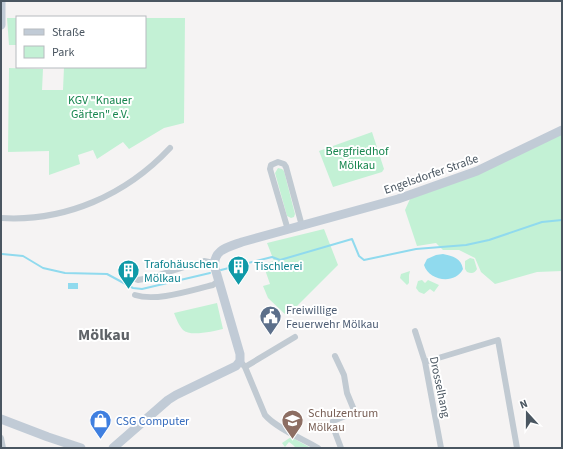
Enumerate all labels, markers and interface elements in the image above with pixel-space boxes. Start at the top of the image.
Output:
legend [16,16,146,68]
text: Straße [52,24,85,41]
text: Park [52,44,74,61]
park label: KGV "Knauer Gärten" e.V. [68,92,133,123]
park label: Bergfriedhof Mölkau [326,143,389,174]
street label: Engelsdorfer Straße [382,150,481,199]
building icon: Tischlerei [225,253,251,286]
place label: Trafohäuschen Mölkau [144,256,218,287]
building icon: Trafohäuschen Mölkau [115,258,141,291]
place label: Tischlerei [254,258,302,275]
place label: Freiwillige Feuerwehr Mölkau [286,302,379,333]
public building icon: Freiwillige Feuerwehr Mölkau [258,304,284,337]
district label: Mölkau [78,324,130,346]
street label: Drosselhang [425,355,454,419]
north arrow [507,393,547,433]
text: N [517,396,530,412]
place label: Schulzentrum Mölkau [308,405,378,436]
school or university icon: Schulzentrum Mölkau [279,407,305,440]
shop icon: CSG Computer [87,408,113,441]
place label: CSG Computer [116,413,190,430]

